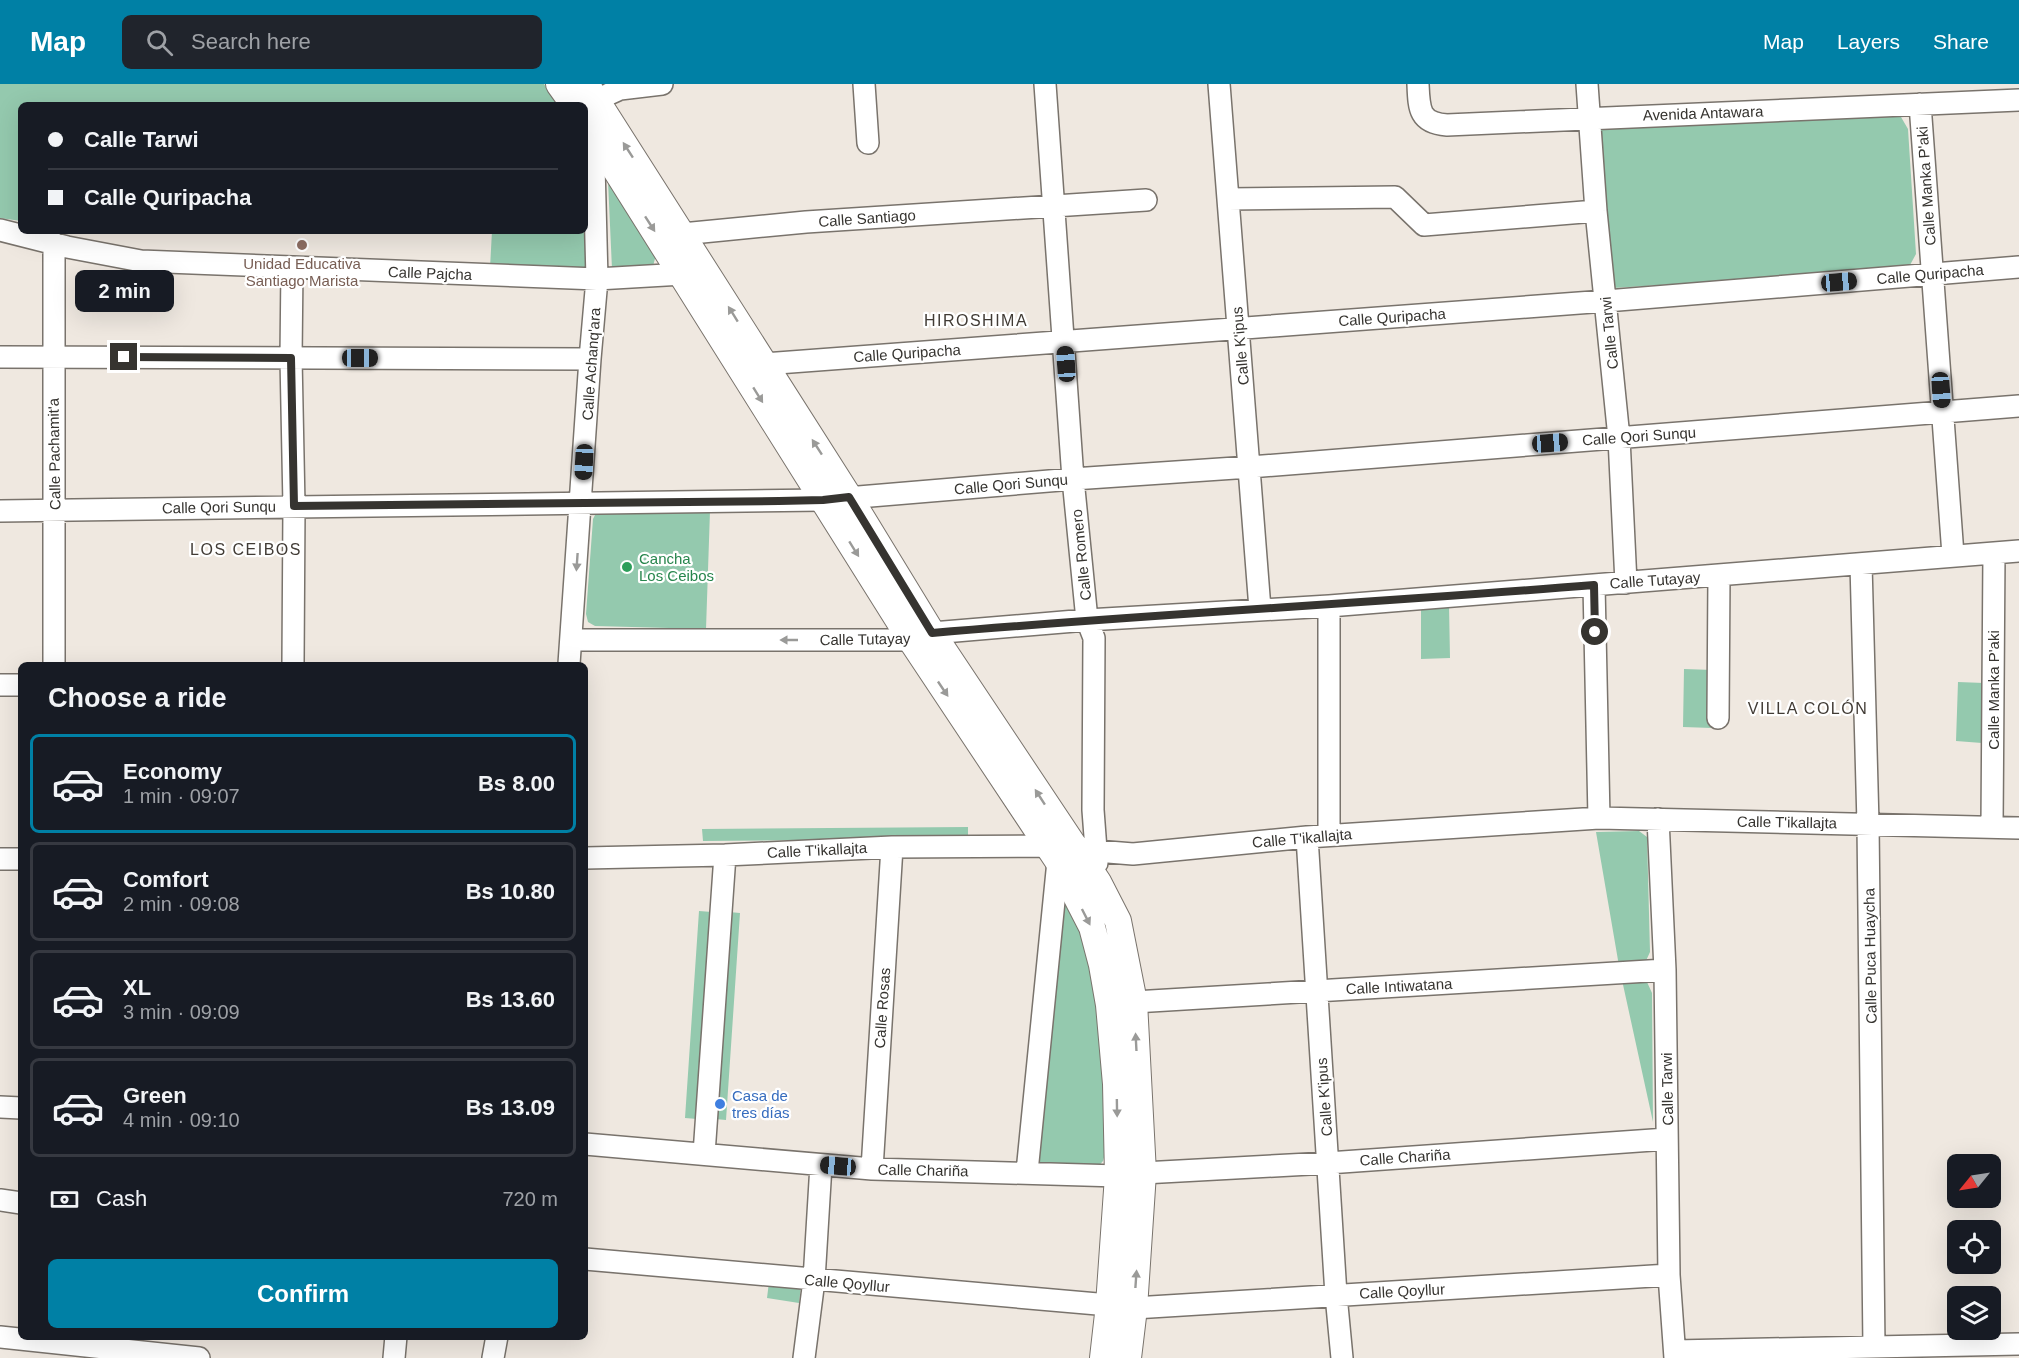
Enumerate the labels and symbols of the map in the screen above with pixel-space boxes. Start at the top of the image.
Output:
street label: Avenida Antawara [1642,102,1764,124]
street label: Calle Manka P'aki [1913,126,1939,246]
one-way arrow [623,142,634,158]
street label: Calle Santiago [818,206,916,230]
one-way arrow [645,215,656,232]
marker: Unidad Educativa Santiago Marista [295,238,309,252]
place label: Unidad Educativa Santiago Marista [243,255,361,289]
street label: Calle Quripacha [1876,261,1985,287]
street label: Calle Pajcha [388,263,473,283]
callout: 2 min [74,270,174,312]
car [1820,271,1858,293]
street label: Calle Tarwi [1597,296,1621,370]
street label: Calle Quripacha [1338,305,1447,329]
street label: Calle Achanq'ara [579,306,603,421]
one-way arrow [727,306,738,323]
street label: Calle K'ipus [1228,306,1252,386]
district label: HIROSHIMA [924,312,1028,329]
street label: Calle Quripacha [853,341,962,365]
route end [110,343,137,370]
car [1056,345,1076,383]
car [342,349,378,367]
car [1931,371,1951,409]
one-way arrow [753,387,764,403]
street label: Calle Pachamit'a [45,397,63,510]
street label: Calle Qori Sunqu [1581,424,1697,448]
car [1531,433,1569,453]
one-way arrow [812,439,823,455]
car [574,444,594,480]
street label: Calle Qori Sunqu [953,471,1069,497]
street label: Calle Qori Sunqu [162,498,276,516]
street label: Calle Romero [1068,509,1094,601]
district label: LOS CEIBOS [190,541,302,558]
one-way arrow [849,541,860,558]
place label: Cancha Los Ceibos [639,550,714,584]
one-way arrow [573,552,582,571]
marker: Cancha Los Ceibos [620,560,634,574]
street label: Calle Tutayay [1609,568,1701,592]
route start [1581,618,1608,645]
street label: Calle Tutayay [819,630,911,648]
street label: Calle Manka P'aki [1985,630,2002,750]
one-way arrow [780,635,799,645]
one-way arrow [938,680,949,697]
district label: VILLA COLÓN [1748,699,1868,717]
one-way arrow [1035,789,1046,805]
street label: Calle T'ikallajta [1737,813,1838,831]
street label: Calle T'ikallajta [1251,825,1353,851]
street label: Calle T'ikallajta [767,839,868,861]
street label: Calle Puca Huaycha [1860,887,1880,1024]
one-way arrow [1081,908,1091,925]
street label: Calle Rosas [871,967,893,1049]
street label: Calle Intiwatana [1345,975,1453,997]
one-way arrow [1132,1033,1141,1052]
street label: Calle Tarwi [1658,1052,1676,1126]
street label: Calle K'ipus [1313,1057,1335,1137]
place label: Casa de tres días [732,1087,790,1121]
marker: Casa de tres días [713,1097,727,1111]
one-way arrow [1112,1099,1121,1118]
street label: Calle Chariña [1359,1145,1452,1169]
north arrow [1947,1154,2001,1208]
car [819,1155,857,1177]
street label: Calle Chariña [877,1161,969,1179]
one-way arrow [1132,1269,1141,1288]
street label: Calle Qoyllur [803,1271,891,1295]
street label: Calle Qoyllur [1359,1280,1445,1302]

